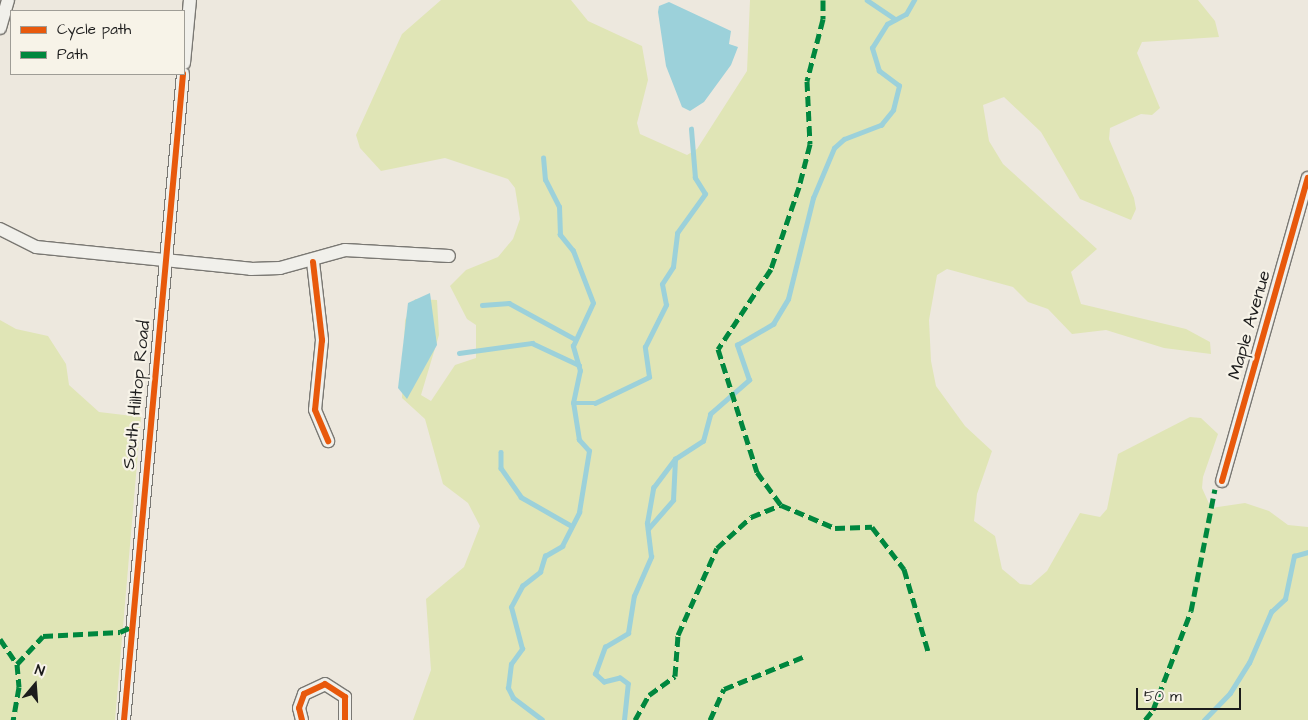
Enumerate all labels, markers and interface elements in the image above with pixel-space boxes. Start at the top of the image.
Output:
legend [10,10,185,75]
text: Cycle path [57,19,131,40]
text: Path [57,44,88,65]
street label: Maple Avenue [1224,268,1276,382]
street label: South Hilltop Road [118,320,156,470]
north arrow [10,660,60,710]
text: N [32,660,47,682]
scale bar [1138,678,1243,710]
text: 50 m [1144,686,1182,707]

